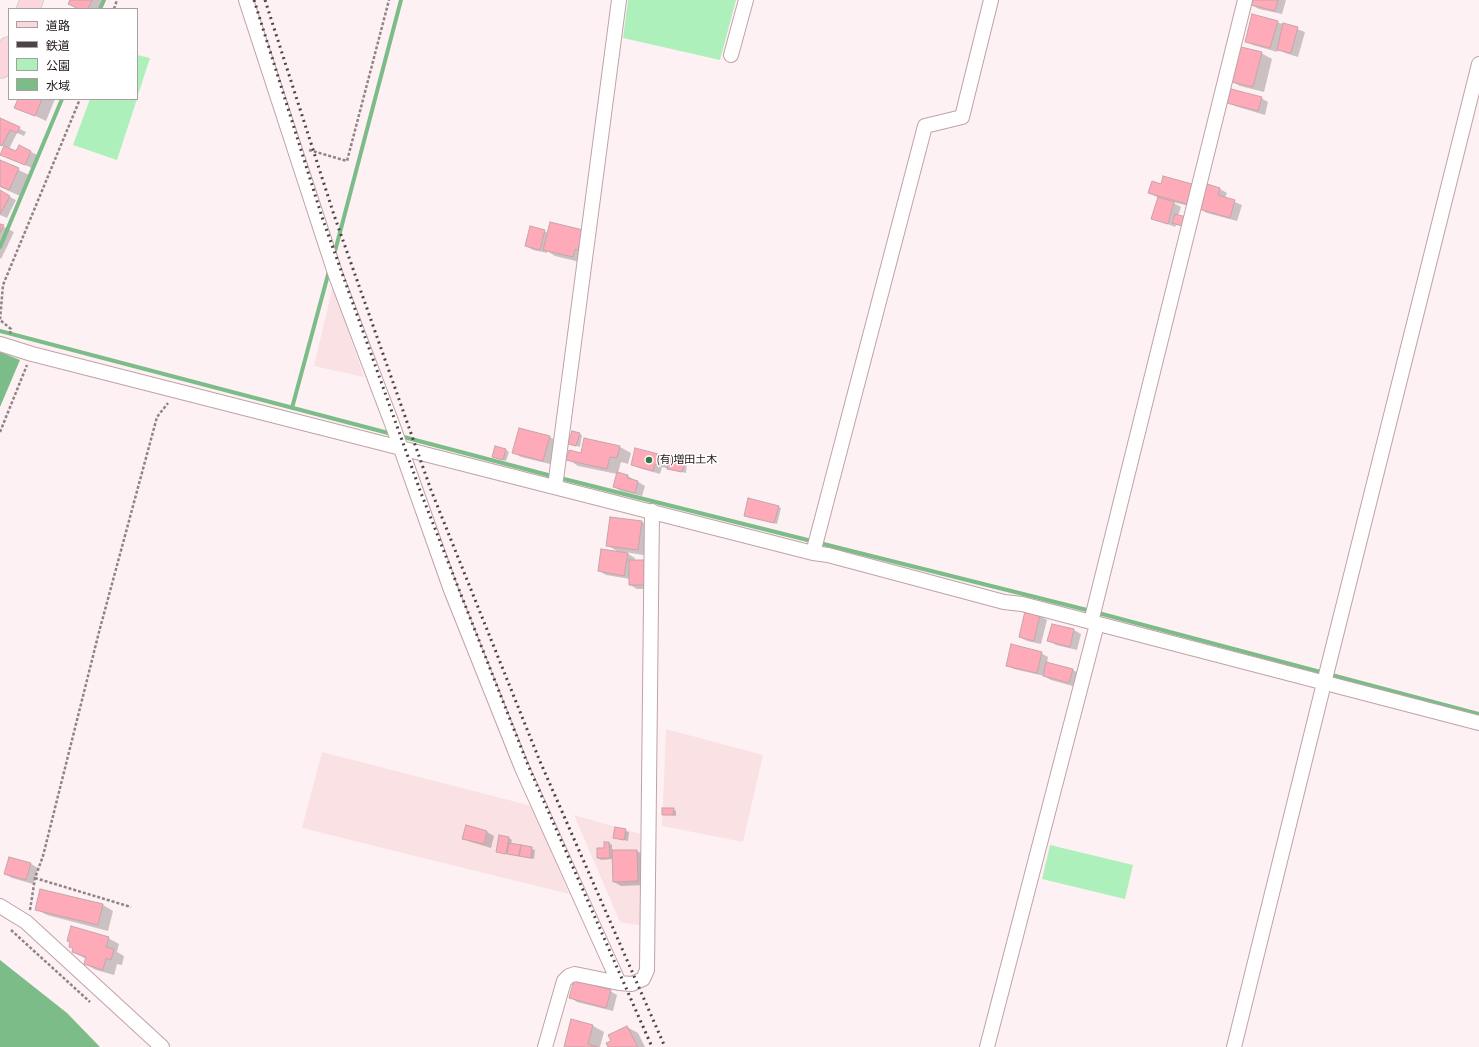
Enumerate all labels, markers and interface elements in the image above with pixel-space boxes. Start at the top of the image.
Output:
legend [8,8,138,100]
text: 道路 [46,18,70,33]
text: 鉄道 [46,38,70,53]
text: 公園 [46,58,70,73]
text: 水域 [46,78,70,93]
place label: (有)増田土木 [657,453,717,467]
marker: (有)増田土木 [644,455,654,465]

